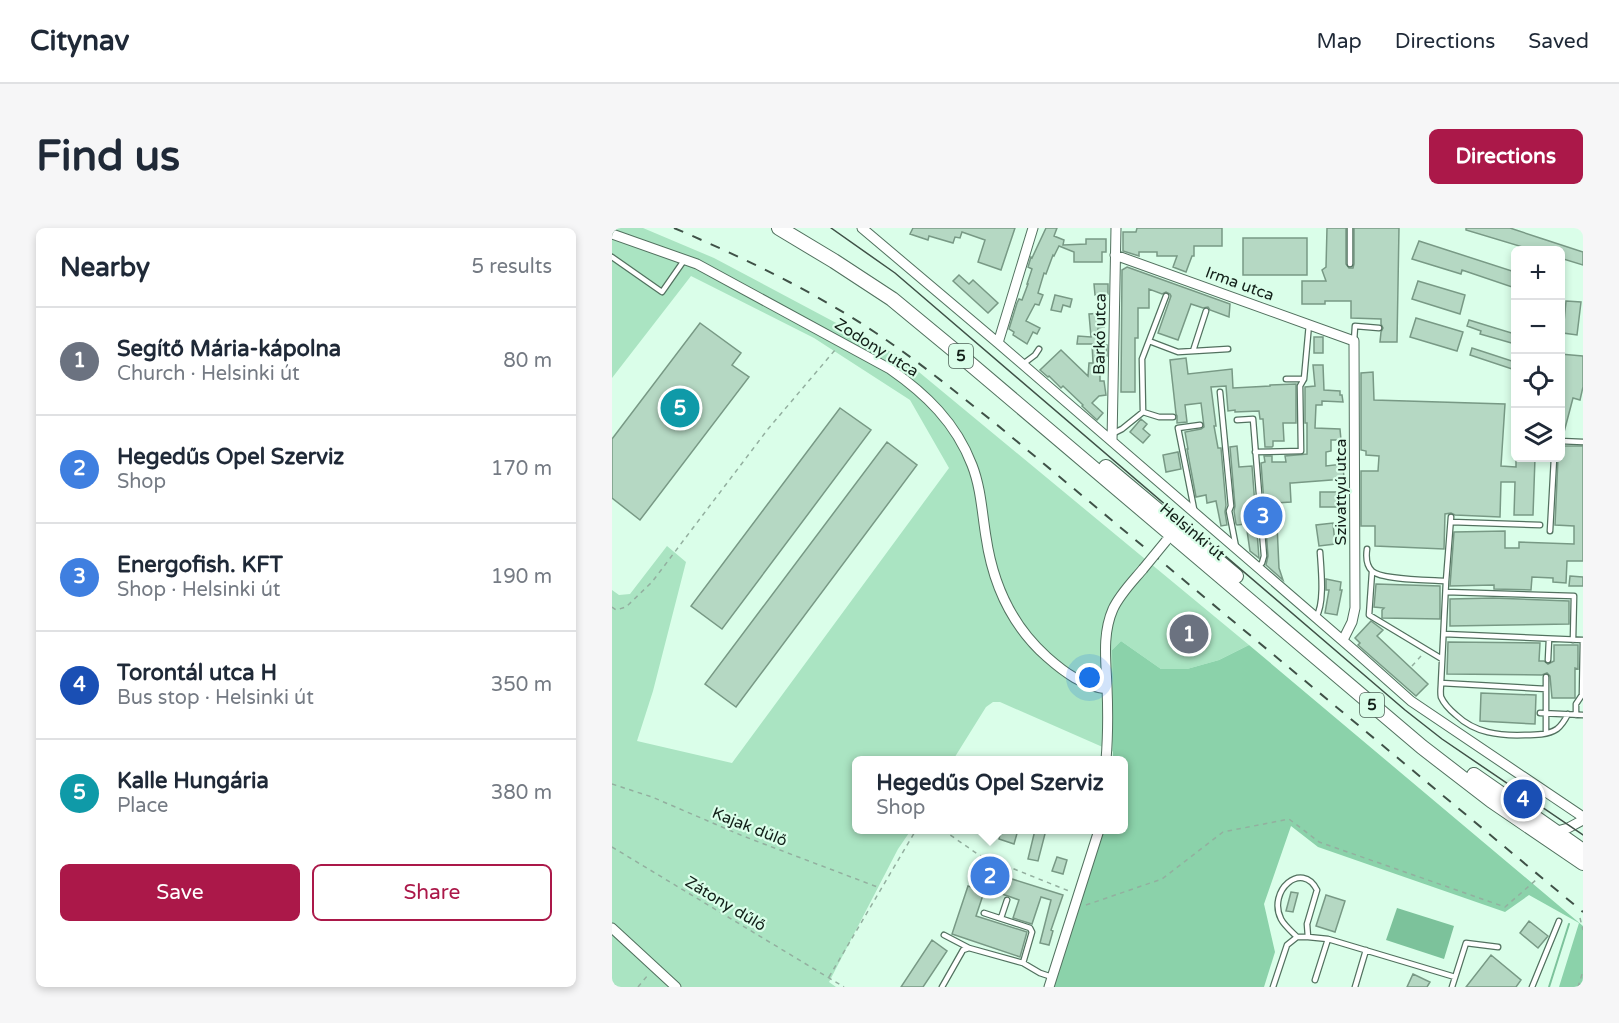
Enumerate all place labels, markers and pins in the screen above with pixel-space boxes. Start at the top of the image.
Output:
pin: 5 [660,386,700,430]
pin: 3 [1244,494,1282,538]
pin: 1 [1170,612,1208,656]
pin: 4 [1504,776,1542,822]
pin: 2 [970,854,1010,898]

